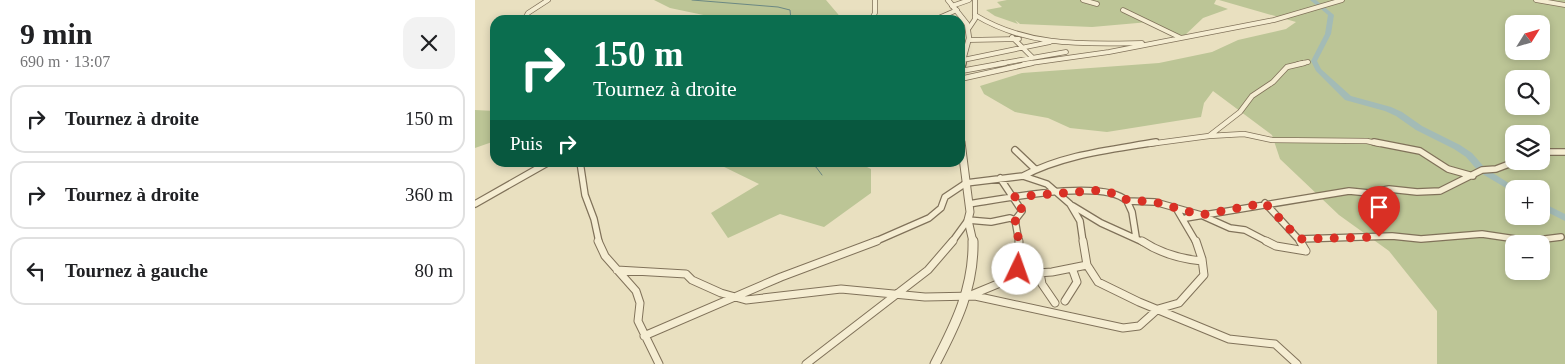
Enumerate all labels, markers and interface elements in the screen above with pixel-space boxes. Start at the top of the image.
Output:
north arrow [1505,15,1550,60]
map controls [1505,15,1550,280]
text: 9 min [20,17,93,50]
button: close [403,17,455,69]
icon: right [510,35,575,100]
text: 150 m [593,35,683,74]
text: 690 m · 13:07 [20,53,110,70]
button: search [1505,70,1550,115]
text: Tournez à droite [593,76,737,101]
icon: right [22,105,50,133]
text: Tournez à droite [65,108,199,129]
text: 150 m [405,108,453,129]
button: layers [1505,125,1550,170]
icon: right [553,130,581,158]
text: Puis [510,133,543,154]
button: + [1505,180,1550,225]
icon: right [22,181,50,209]
text: Tournez à droite [65,184,199,205]
text: 360 m [405,184,453,205]
pin [1358,186,1400,237]
icon: arrive [1365,193,1393,221]
button: − [1505,235,1550,280]
position arrow [991,242,1043,294]
icon: left [22,257,50,285]
text: Tournez à gauche [65,260,208,281]
text: 80 m [414,260,453,281]

